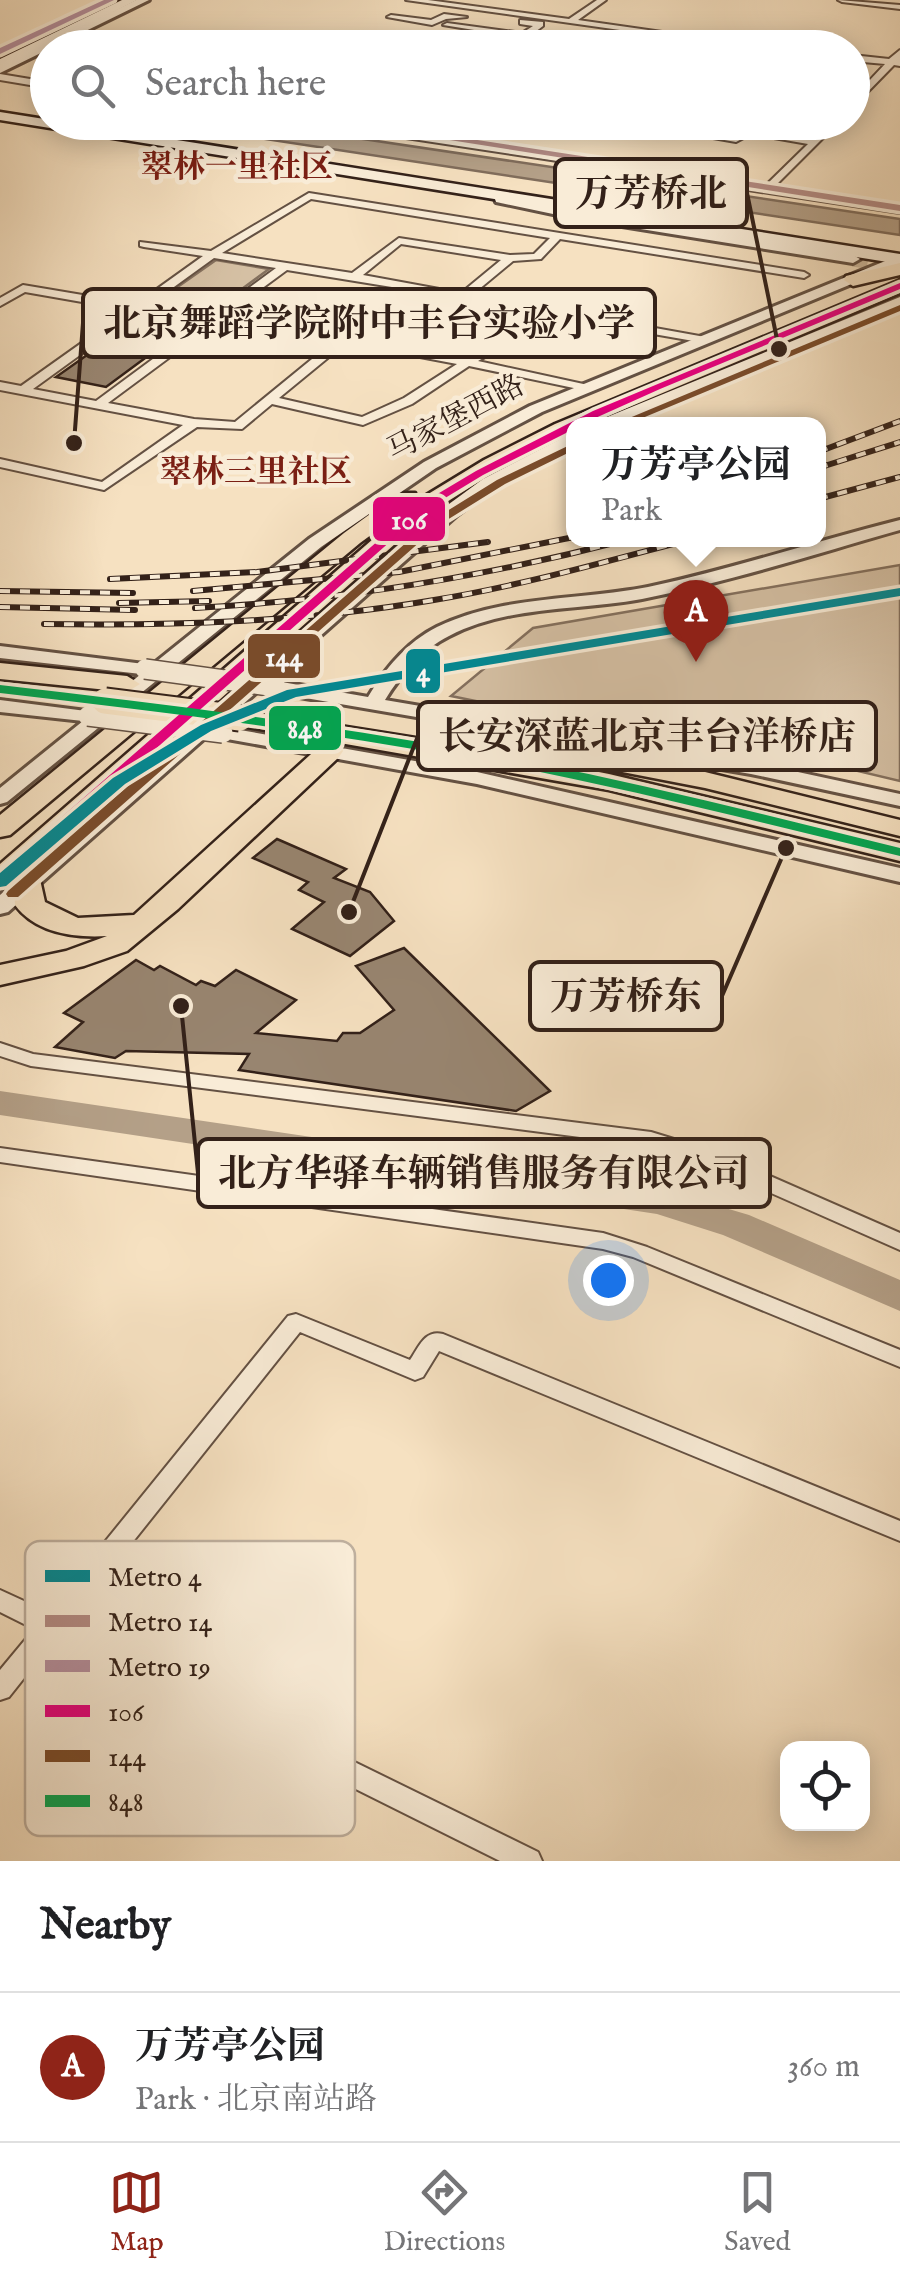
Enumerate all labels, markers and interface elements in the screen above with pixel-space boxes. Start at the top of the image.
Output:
search box [30,30,870,140]
icon: search [65,58,120,113]
text: Search here [145,61,326,109]
district label: 翠林一里社区 [141,148,333,189]
callout: 万芳桥北 [555,159,747,227]
text: 万芳桥北 [575,172,727,220]
callout: 北京舞蹈学院附中丰台实验小学 [83,289,655,357]
text: 北京舞蹈学院附中丰台实验小学 [103,302,635,350]
street label: 马家堡西路 [381,367,531,471]
popup [566,417,826,547]
text: 万芳亭公园 [601,443,791,491]
district label: 翠林三里社区 [160,453,352,494]
text: Park [601,491,662,532]
line badge: 106 [371,495,447,543]
text: 106 [391,504,428,539]
pin: A [664,580,728,662]
line badge: 144 [246,632,322,680]
text: 144 [265,641,303,676]
line badge: 4 [404,647,442,695]
text: 4 [416,656,430,691]
callout: 长安深蓝北京丰台洋桥店 [418,702,876,770]
line badge: 848 [267,704,343,752]
text: 848 [287,713,323,748]
text: 长安深蓝北京丰台洋桥店 [438,715,856,763]
callout: 万芳桥东 [530,962,722,1030]
text: 万芳桥东 [550,975,702,1023]
callout: 北方华驿车辆销售服务有限公司 [198,1139,770,1207]
text: 北方华驿车辆销售服务有限公司 [218,1152,750,1200]
your location [583,1255,634,1306]
legend [25,1541,355,1836]
text: Metro 4 [108,1561,202,1596]
text: Metro 14 [108,1606,212,1641]
text: Metro 19 [108,1651,211,1686]
text: 106 [108,1696,145,1731]
text: 144 [108,1741,146,1776]
map controls [780,1741,870,1831]
button: locate [780,1741,870,1831]
text: 848 [108,1786,144,1821]
text: Nearby [40,1900,171,1953]
text: 万芳亭公园 [135,2024,325,2072]
text: A [62,2047,83,2088]
text: 360 m [787,2047,860,2088]
text: Park · 北京南站路 [135,2080,377,2121]
tab: Map [109,2165,164,2260]
tab: Directions [383,2165,505,2260]
tab: Saved [724,2165,791,2260]

